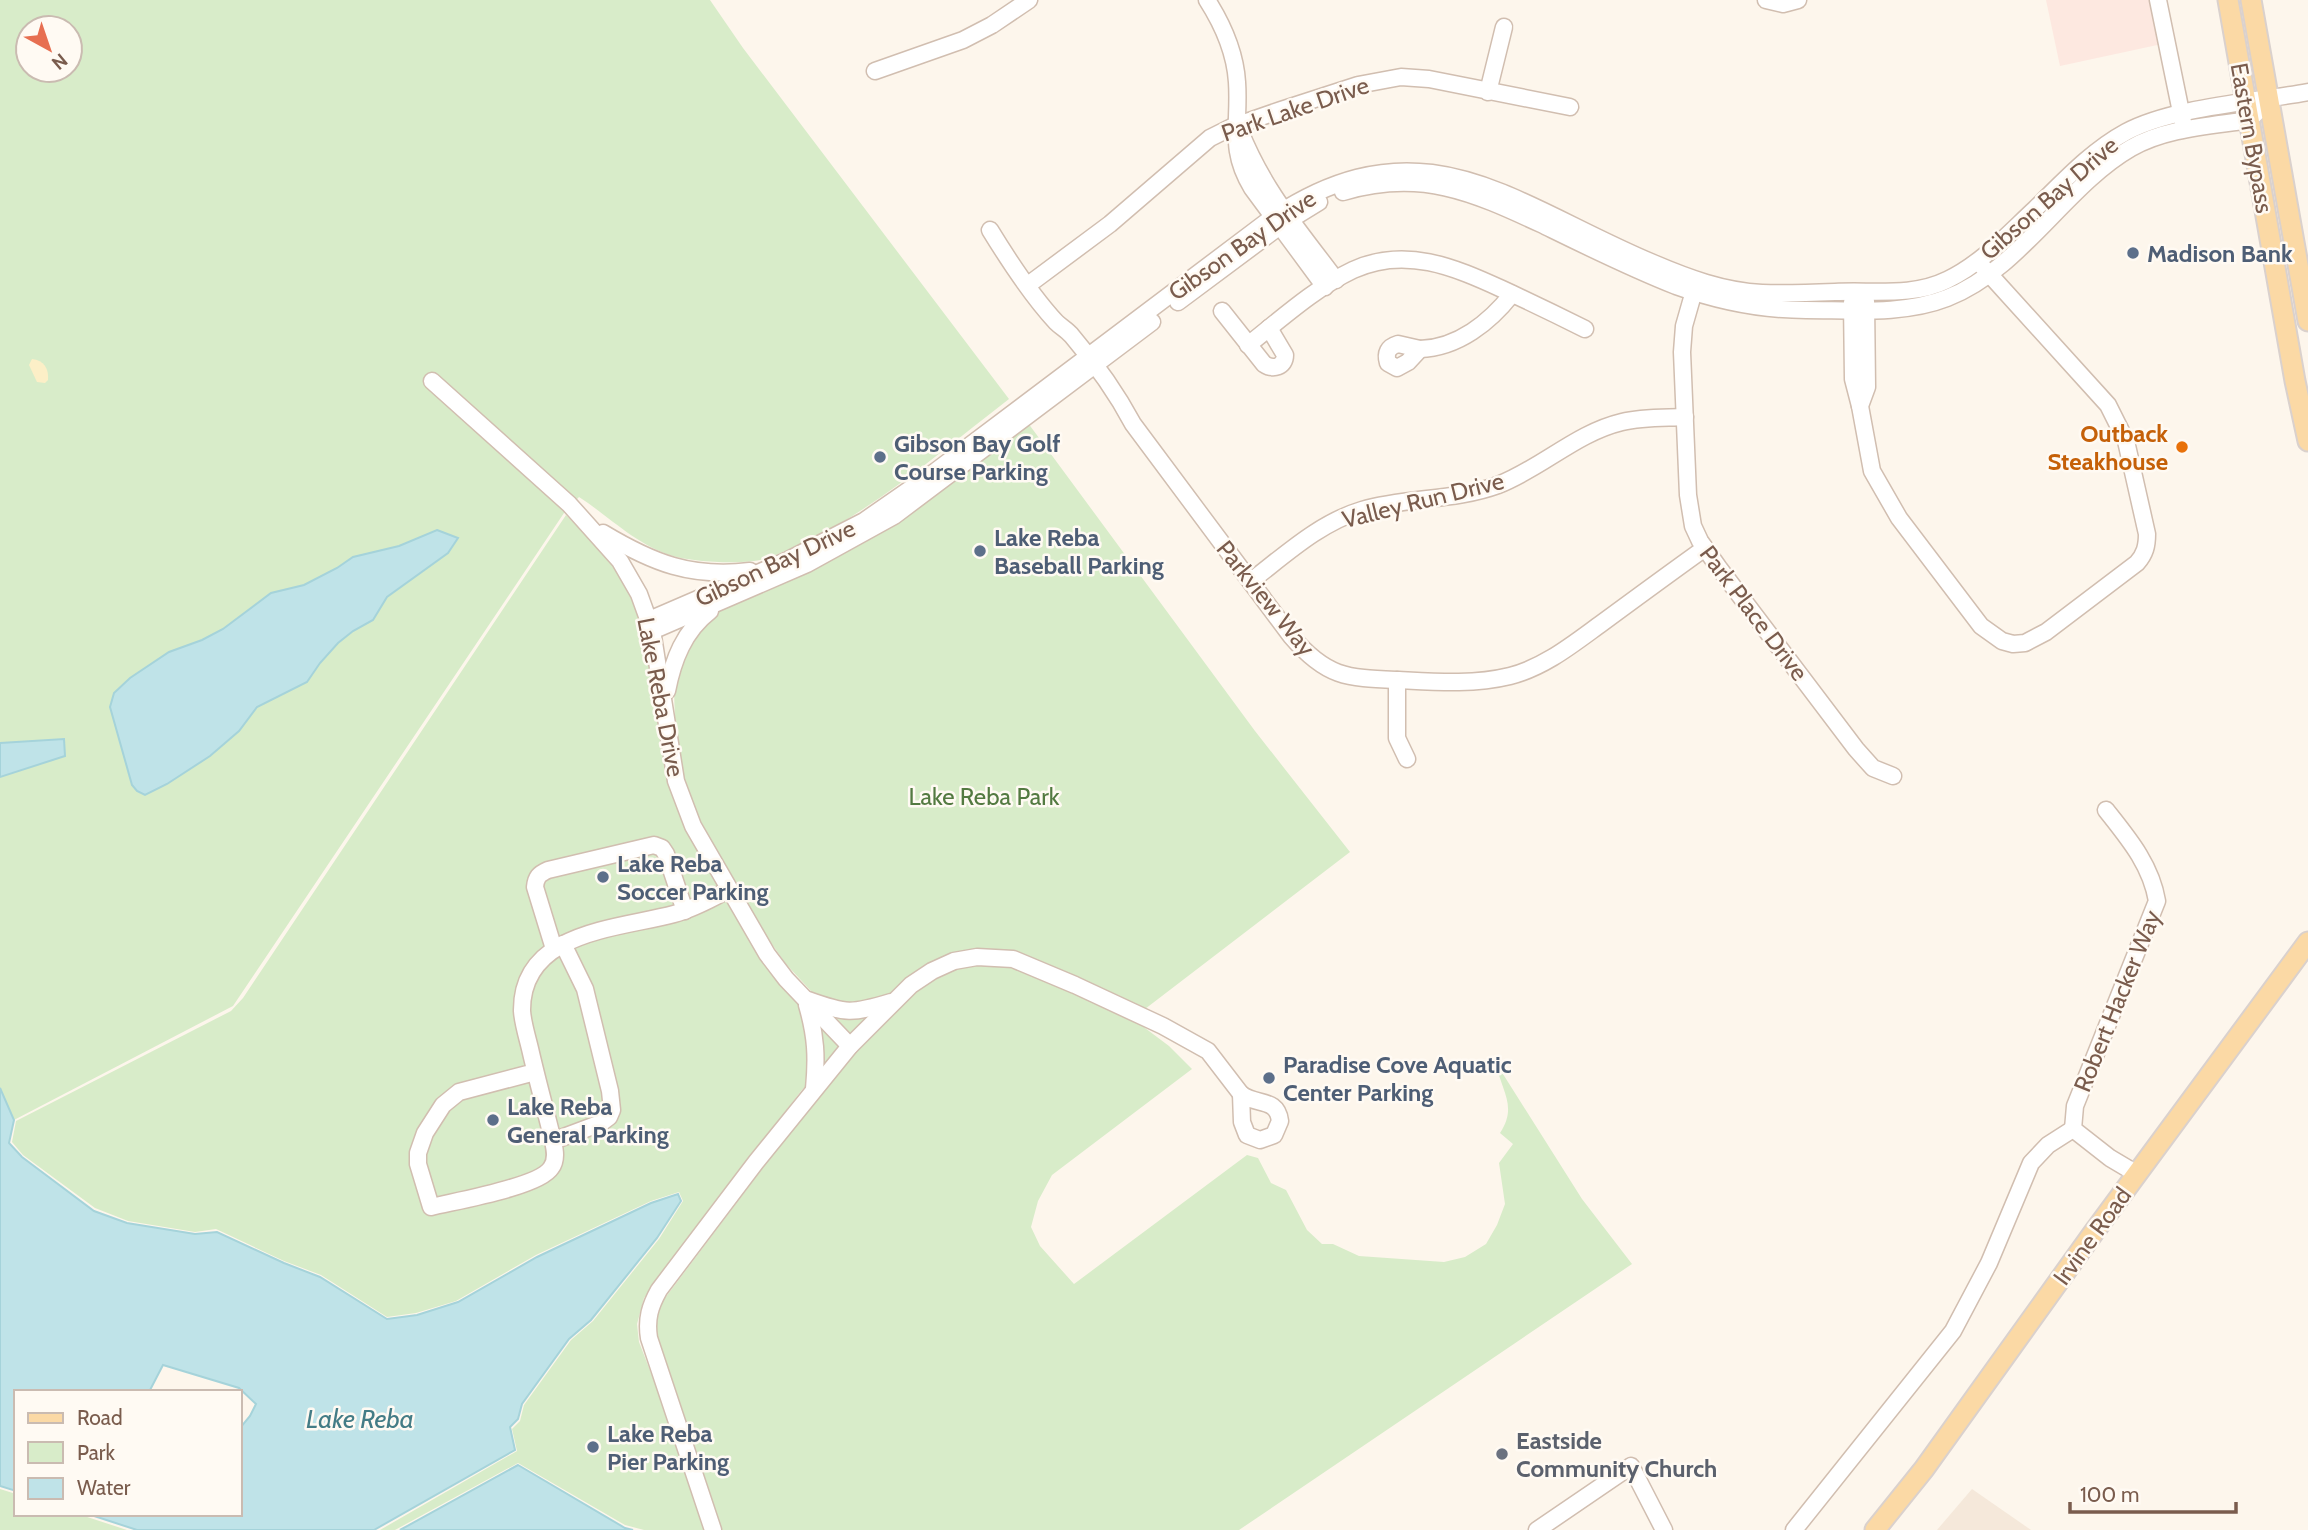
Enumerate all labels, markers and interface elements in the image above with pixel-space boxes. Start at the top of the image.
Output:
north arrow [14,14,84,84]
text: N [47,49,72,75]
street label: Eastern Bypass [2225,61,2280,216]
street label: Park Lake Drive [1218,70,1372,148]
street label: Gibson Bay Drive [1974,130,2124,266]
street label: Gibson Bay Drive [1163,183,1321,307]
place label: Madison Bank [2147,239,2293,268]
marker: Madison Bank [2125,245,2141,261]
place label: Outback Steakhouse [2047,419,2168,476]
place label: Gibson Bay Golf Course Parking [894,429,1060,486]
marker: Outback Steakhouse [2174,439,2190,455]
marker: Gibson Bay Golf Course Parking [872,449,888,465]
street label: Valley Run Drive [1339,466,1507,534]
street label: Gibson Bay Drive [690,513,860,613]
place label: Lake Reba Baseball Parking [994,523,1164,580]
street label: Parkview Way [1211,534,1321,662]
street label: Park Place Drive [1694,540,1814,686]
marker: Lake Reba Baseball Parking [972,543,988,559]
street label: Lake Reba Drive [631,615,691,779]
park label: Lake Reba Park [908,782,1060,811]
place label: Lake Reba Soccer Parking [617,849,768,906]
marker: Lake Reba Soccer Parking [595,869,611,885]
street label: Robert Hacker Way [2067,906,2167,1096]
place label: Paradise Cove Aquatic Center Parking [1283,1050,1512,1107]
marker: Paradise Cove Aquatic Center Parking [1261,1070,1277,1086]
place label: Lake Reba General Parking [507,1092,669,1149]
marker: Lake Reba General Parking [485,1112,501,1128]
street label: Irvine Road [2047,1182,2137,1290]
legend [14,1390,242,1516]
water label: Lake Reba [306,1403,414,1435]
text: Road [77,1405,123,1430]
place label: Lake Reba Pier Parking [607,1419,729,1476]
place label: Eastside Community Church [1516,1426,1717,1483]
marker: Lake Reba Pier Parking [585,1439,601,1455]
text: Park [77,1440,115,1465]
marker: Eastside Community Church [1494,1446,1510,1462]
scale bar [2070,1470,2236,1514]
text: Water [77,1475,131,1500]
text: 100 m [2080,1482,2139,1507]

